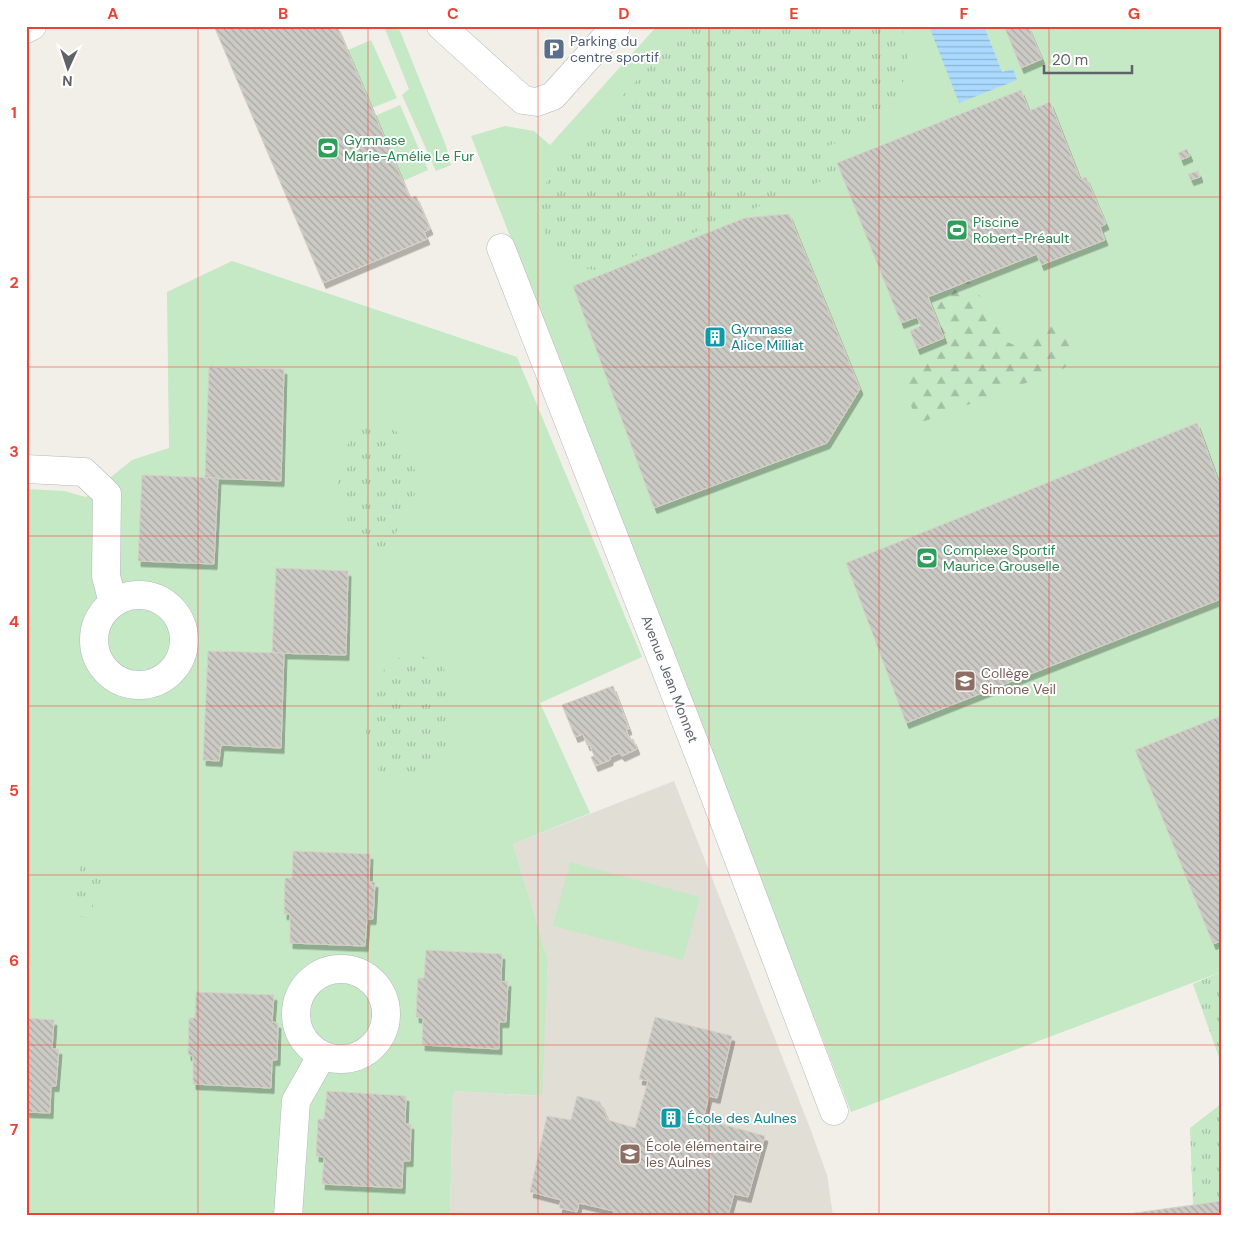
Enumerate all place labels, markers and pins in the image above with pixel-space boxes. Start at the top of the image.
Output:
place label: Parking du centre sportif [570,32,659,66]
parking icon: Parking du centre sportif [542,37,566,61]
place label: Gymnase Marie-Amélie Le Fur [344,131,474,165]
sports icon: Gymnase Marie-Amélie Le Fur [316,136,340,160]
place label: Piscine Robert-Préault [973,213,1069,247]
sports icon: Piscine Robert-Préault [945,218,969,242]
place label: Gymnase Alice Milliat [731,320,804,354]
building icon: Gymnase Alice Milliat [703,325,727,349]
place label: Complexe Sportif Maurice Grouselle [943,541,1060,575]
sports icon: Complexe Sportif Maurice Grouselle [915,546,939,570]
place label: Collège Simone Veil [981,664,1056,698]
school or university icon: Collège Simone Veil [953,669,977,693]
building icon: École des Aulnes [659,1106,683,1130]
place label: École des Aulnes [687,1109,797,1127]
place label: École élémentaire les Aulnes [646,1137,762,1171]
school or university icon: École élémentaire les Aulnes [618,1142,642,1166]

